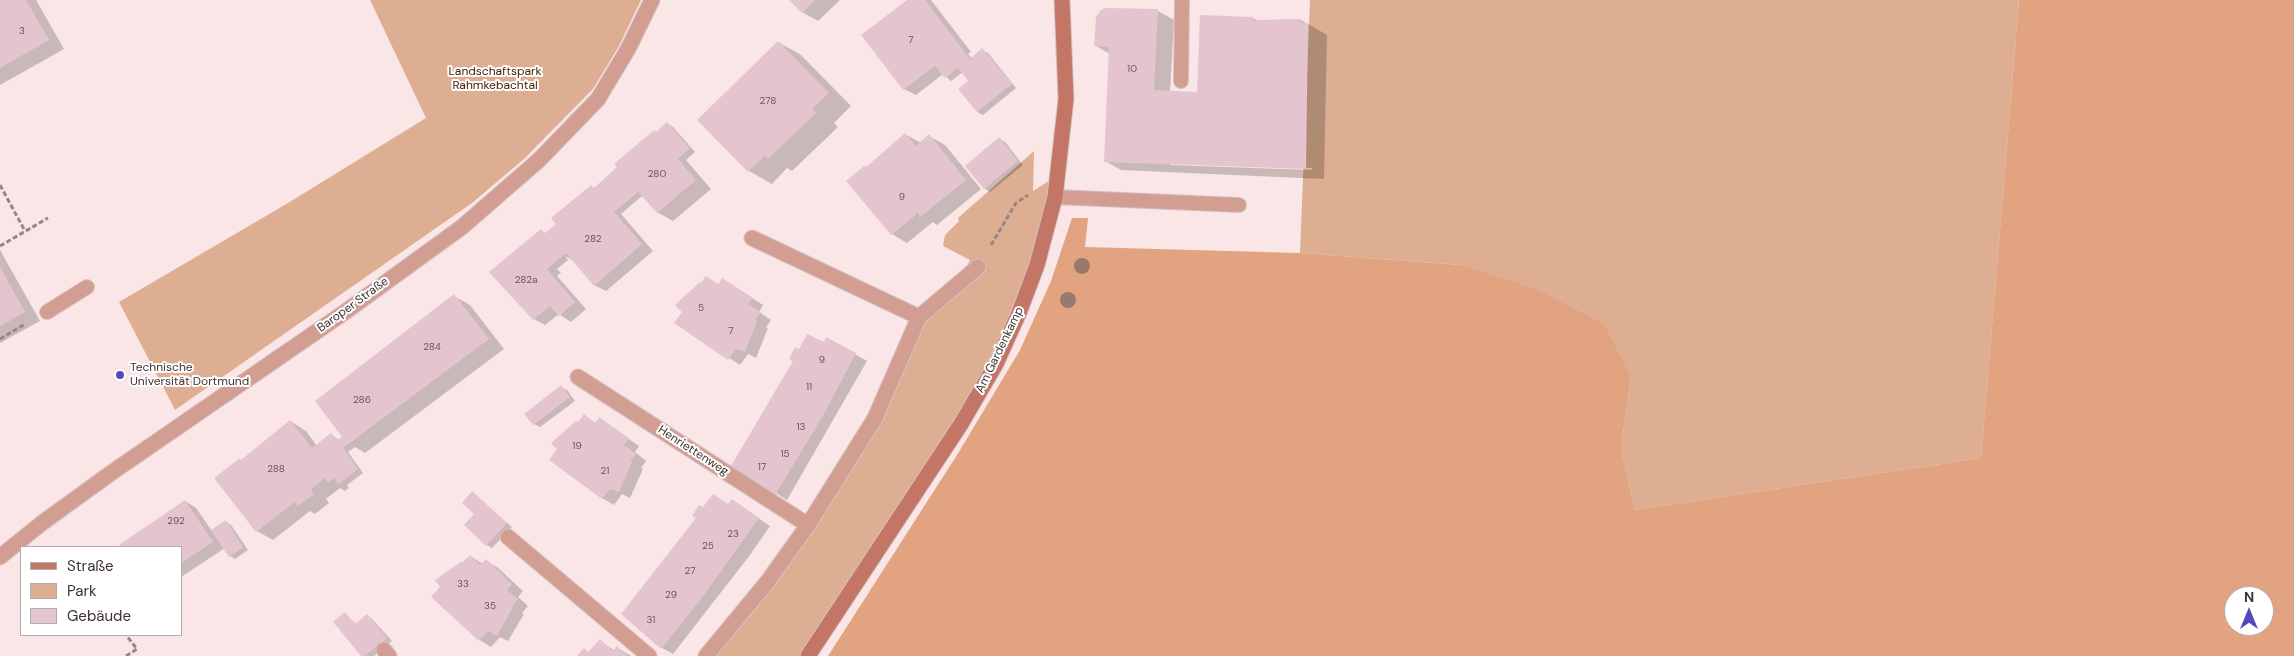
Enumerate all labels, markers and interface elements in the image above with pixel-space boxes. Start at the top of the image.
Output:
house number: 3 [19,25,25,37]
house number: 7 [908,34,914,46]
house number: 10 [1127,63,1137,75]
park label: Landschaftspark Rahmkebachtal [449,65,541,93]
house number: 278 [760,95,776,107]
house number: 280 [648,168,666,180]
house number: 9 [899,191,905,203]
house number: 282 [584,233,602,245]
street label: Baroper Straße [315,274,391,336]
house number: 282a [515,274,537,286]
house number: 5 [698,302,704,314]
street label: Am Gardenkamp [973,305,1027,395]
house number: 7 [728,325,734,337]
house number: 284 [423,341,441,353]
house number: 9 [819,354,825,366]
place label: Technische Universität Dortmund [130,361,249,389]
marker: Technische Universität Dortmund [114,369,126,381]
house number: 11 [806,381,812,393]
house number: 286 [353,394,371,406]
house number: 13 [796,421,806,433]
street label: Henriettenweg [655,423,731,479]
house number: 19 [572,440,582,452]
house number: 15 [780,448,790,460]
house number: 17 [758,461,766,473]
house number: 288 [267,463,285,475]
house number: 21 [601,465,609,477]
house number: 292 [167,515,185,527]
house number: 23 [727,528,739,540]
house number: 25 [702,540,714,552]
legend [20,546,182,636]
text: Straße [67,556,114,576]
house number: 27 [685,565,695,577]
house number: 33 [457,578,469,590]
text: Park [67,581,97,601]
north arrow [2224,586,2274,636]
text: N [2244,588,2254,606]
house number: 29 [665,589,677,601]
house number: 35 [484,600,496,612]
text: Gebäude [67,606,131,626]
house number: 31 [647,614,655,626]

